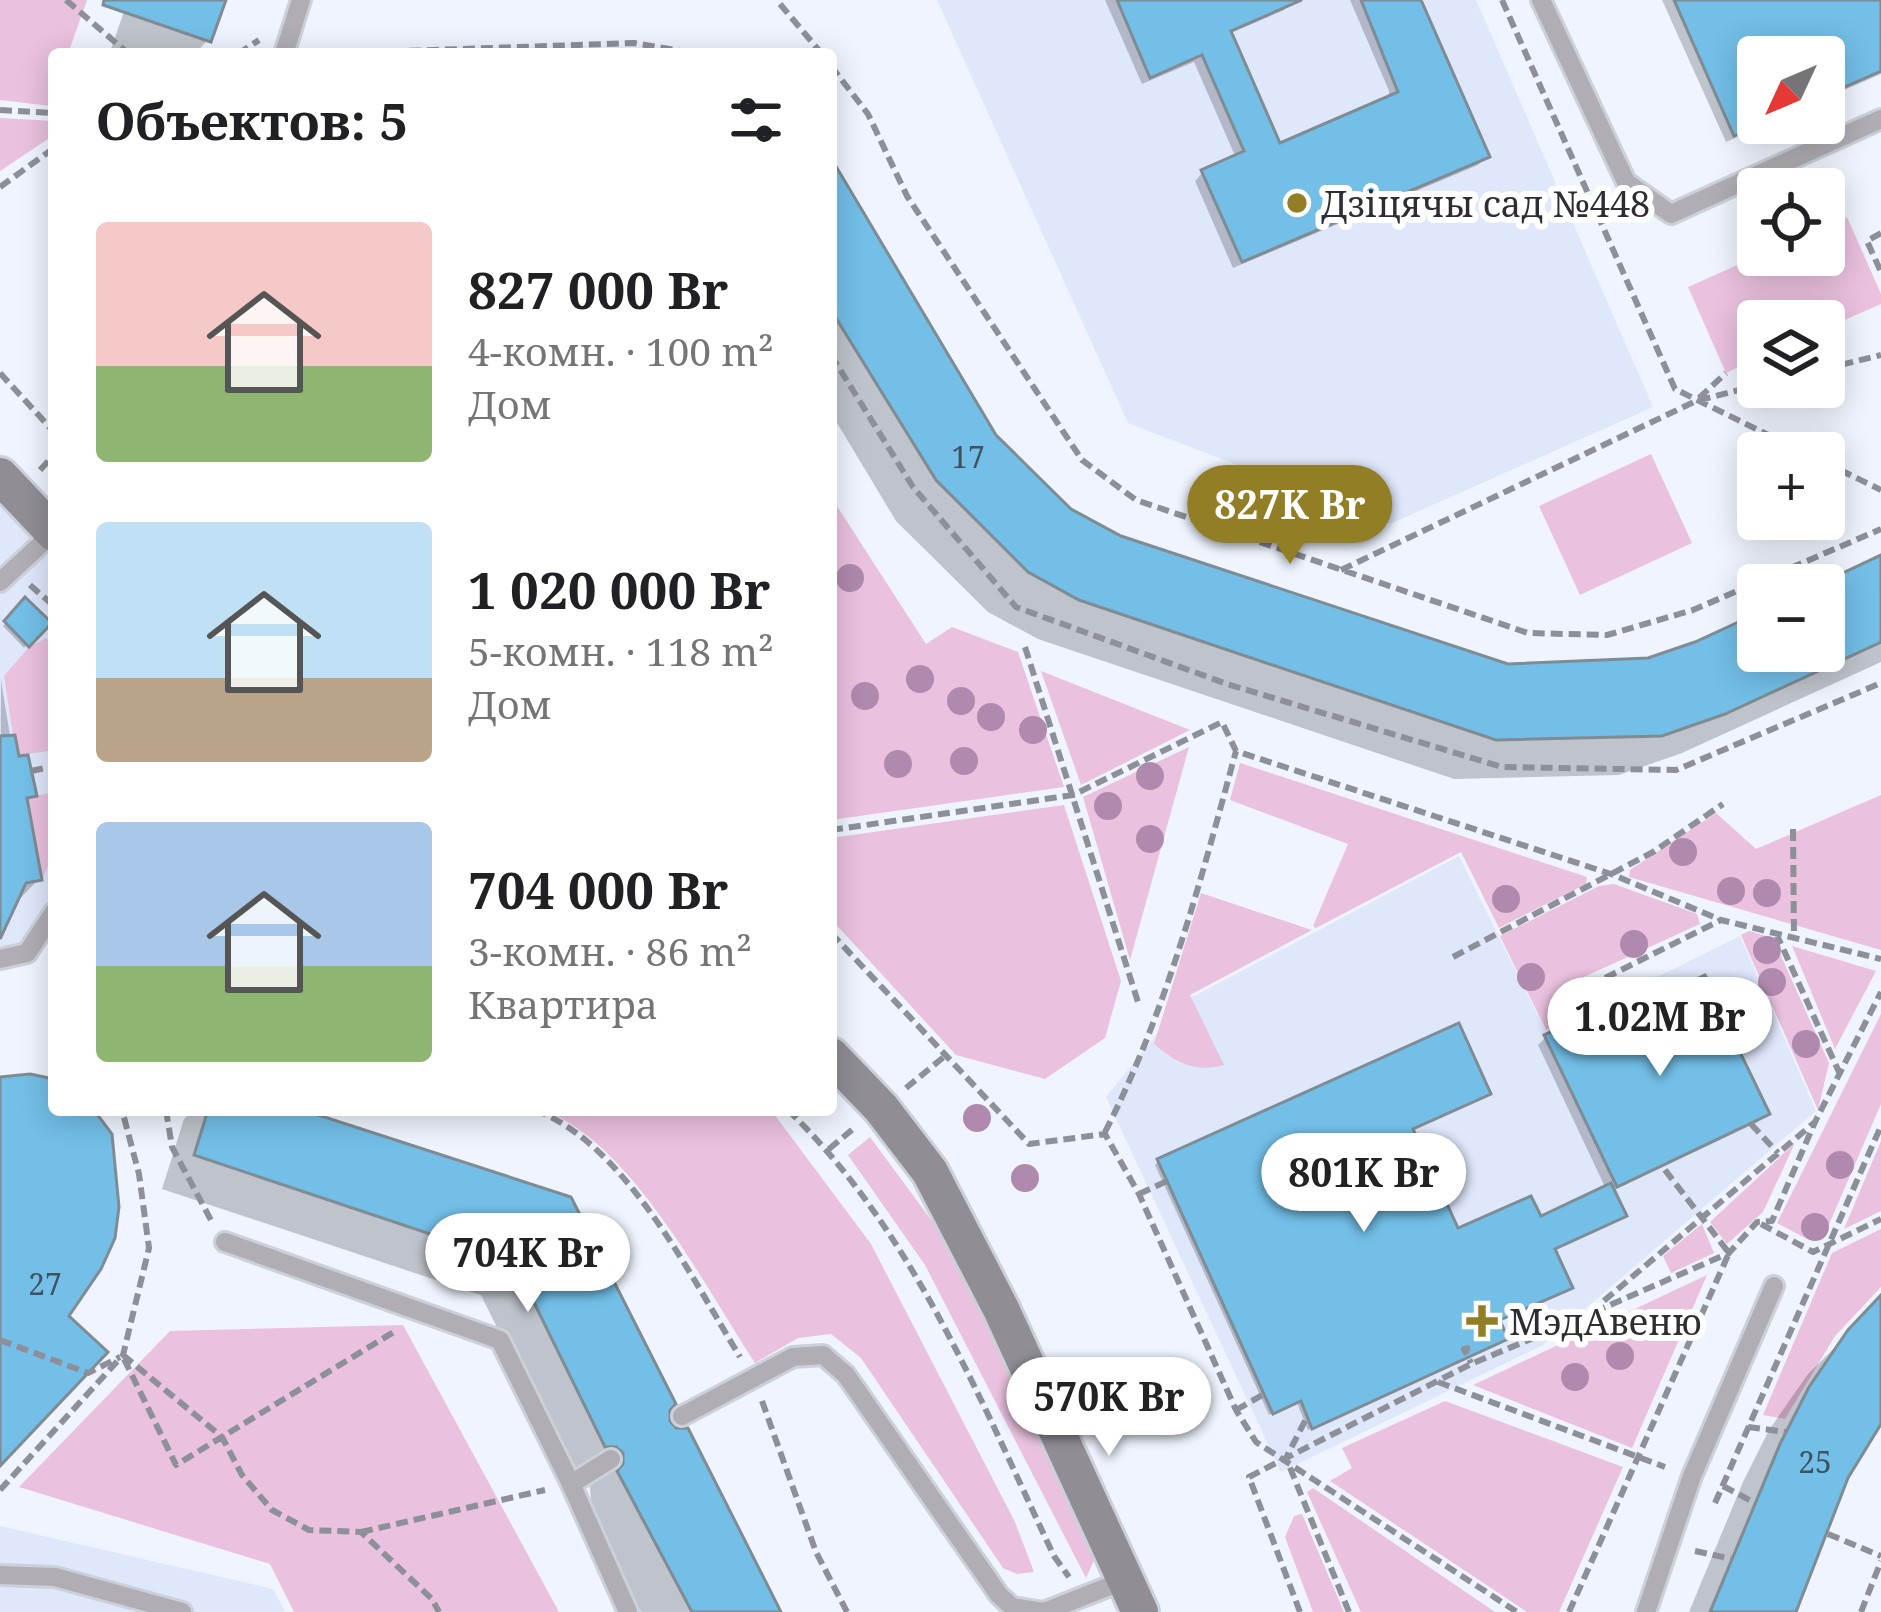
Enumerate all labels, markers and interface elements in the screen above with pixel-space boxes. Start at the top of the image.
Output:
north arrow [1737,36,1845,144]
map controls [1737,36,1845,672]
text: Объектов: 5 [96,85,408,155]
icon: filters [723,87,789,153]
button: locate [1737,168,1845,276]
place label: Дзіцячы сад №448 [1321,179,1650,228]
marker: Дзіцячы сад №448 [1284,190,1310,216]
text: 827 000 Br [468,254,728,324]
icon: home [192,270,336,414]
button: layers [1737,300,1845,408]
text: 4-комн. · 100 m² [468,324,774,377]
text: Дом [468,377,552,430]
button: + [1737,432,1845,540]
house number: 17 [951,436,985,477]
pin: 827K Br [1179,465,1401,567]
text: 827K Br [1214,477,1366,530]
text: 1 020 000 Br [468,554,770,624]
button: − [1737,564,1845,672]
icon: home [192,570,336,714]
text: 5-комн. · 118 m² [468,624,774,677]
text: Дом [468,677,552,730]
text: 704 000 Br [468,854,728,924]
icon: home [192,870,336,1014]
text: 3-комн. · 86 m² [468,924,752,977]
text: Квартира [468,977,658,1030]
pin: 1.02M Br [1536,977,1784,1079]
text: 1.02M Br [1574,989,1746,1042]
pin: 801K Br [1253,1133,1475,1235]
text: 801K Br [1288,1145,1440,1198]
pin: 704K Br [417,1213,639,1315]
text: 704K Br [452,1225,604,1278]
house number: 27 [28,1263,62,1304]
place label: МэдАвеню [1509,1297,1702,1346]
marker: МэдАвеню [1466,1305,1498,1337]
pin: 570K Br [998,1357,1220,1459]
text: 570K Br [1033,1369,1185,1422]
house number: 25 [1798,1441,1832,1482]

